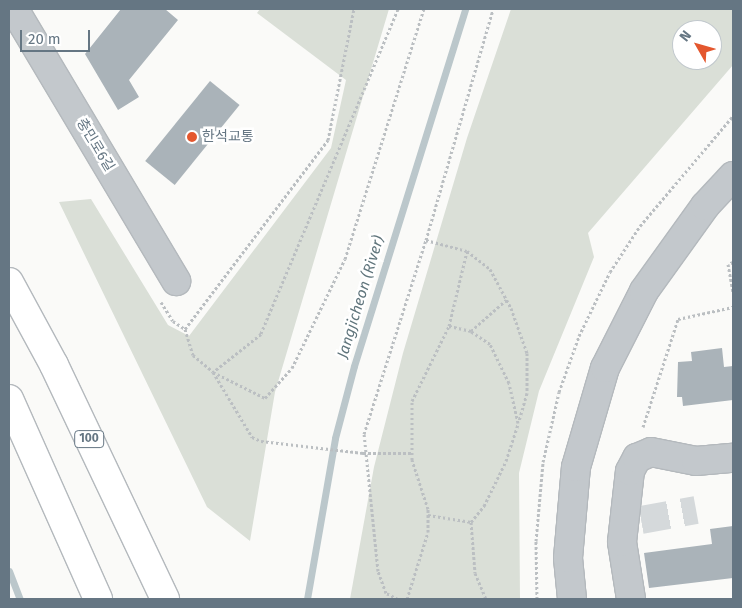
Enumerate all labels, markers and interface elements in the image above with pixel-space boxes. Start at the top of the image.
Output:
scale bar [22,20,92,52]
north arrow [672,20,722,70]
text: N [676,27,695,45]
text: 20 m [28,30,61,48]
street label: 충민로6길 [73,115,117,175]
place label: 한석교통 [202,129,254,145]
marker: 한석교통 [186,131,198,143]
water label: Jangjicheon (River) [334,234,388,360]
road number: 100 [74,429,104,448]

